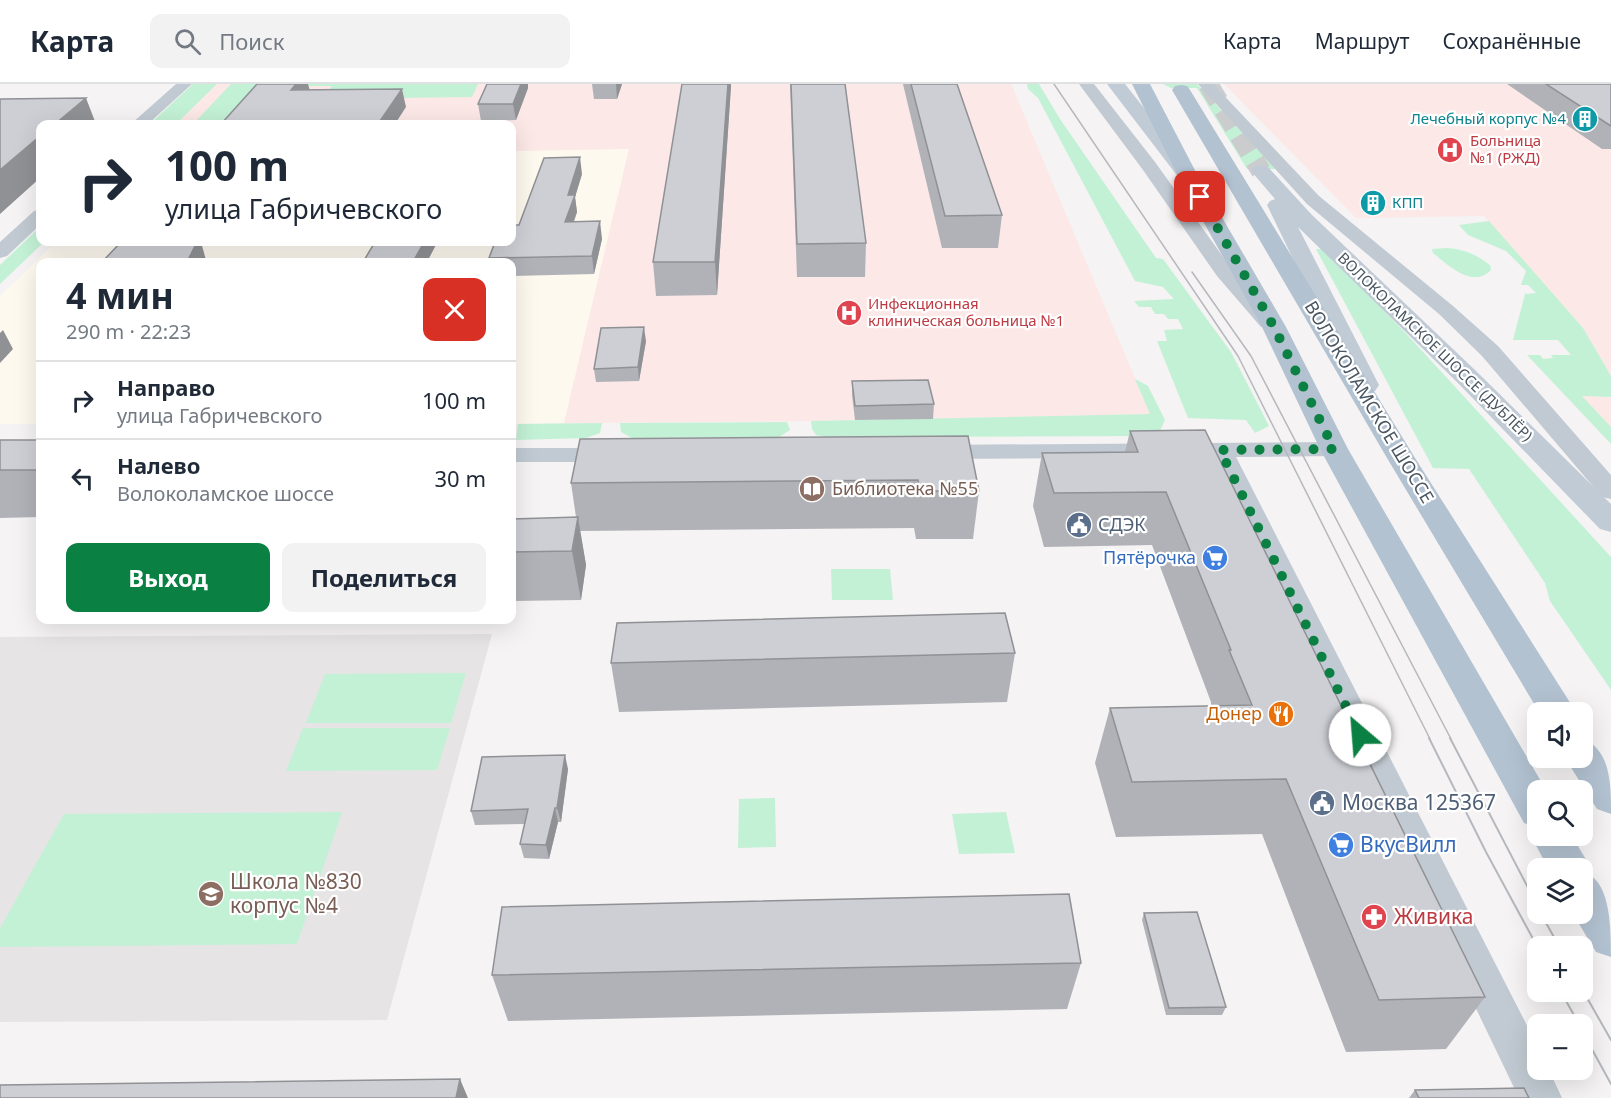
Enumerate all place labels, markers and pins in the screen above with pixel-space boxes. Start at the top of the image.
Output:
building icon: Лечебный корпус №4 [1570,104,1600,134]
place label: Лечебный корпус №4 [1410,108,1566,128]
place label: Больница №1 (РЖД) [1470,130,1541,167]
hospital icon: Больница №1 (РЖД) [1435,135,1465,165]
pin [1174,171,1225,222]
building icon: КПП [1358,188,1388,218]
place label: КПП [1392,192,1423,212]
place label: Инфекционная клиническая больница №1 [868,293,1064,330]
hospital icon: Инфекционная клиническая больница №1 [834,298,864,328]
library icon: Библиотека №55 [797,474,827,504]
place label: Библиотека №55 [832,476,978,500]
public building icon: СДЭК [1064,510,1094,540]
place label: СДЭК [1098,512,1146,536]
supermarket icon: Пятёрочка [1200,543,1230,573]
place label: Пятёрочка [1103,545,1196,569]
restaurant icon: Донер [1266,699,1296,729]
place label: Донер [1206,701,1262,725]
public building icon: Москва 125367 [1307,788,1337,818]
place label: Москва 125367 [1342,788,1496,816]
supermarket icon: ВкусВилл [1326,830,1356,860]
place label: ВкусВилл [1360,830,1457,858]
place label: Школа №830 корпус №4 [230,867,362,919]
school or university icon: Школа №830 корпус №4 [196,879,226,909]
pharmacy icon: Живика [1359,902,1389,932]
place label: Живика [1394,902,1473,930]

